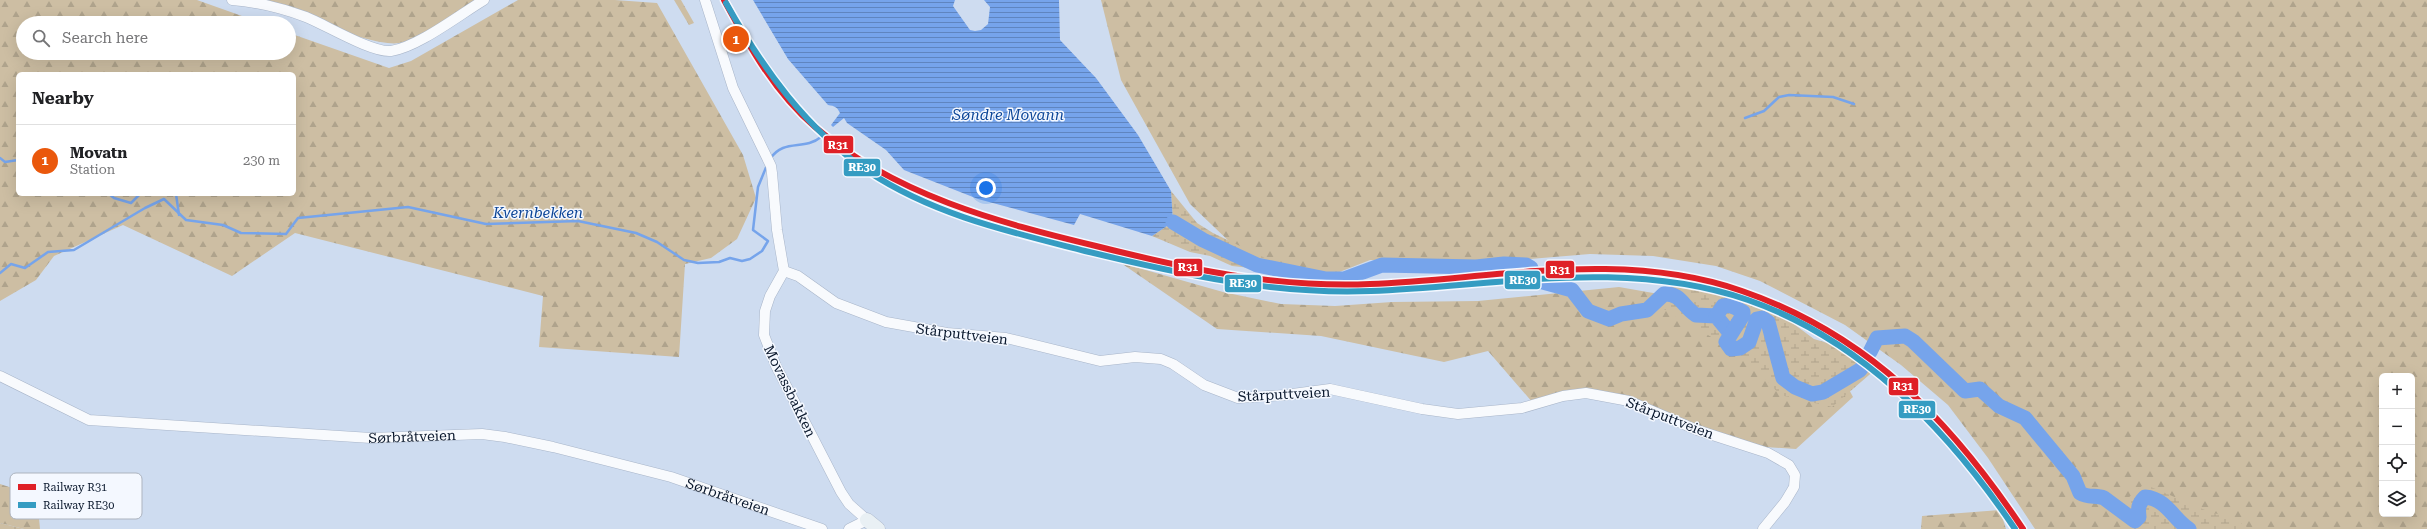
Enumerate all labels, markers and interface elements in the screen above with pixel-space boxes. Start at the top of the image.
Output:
search box [16,16,296,60]
pin: 1 [723,24,749,54]
icon: search [30,27,52,49]
text: Search here [62,29,148,47]
text: Nearby [32,88,94,108]
water label: Søndre Movann [951,106,1064,124]
line badge: R31 [823,135,854,154]
text: R31 [828,139,848,152]
text: Movatn [70,144,127,162]
text: 1 [41,153,49,168]
text: 230 m [243,153,280,168]
line badge: RE30 [843,158,881,177]
text: RE30 [848,161,876,174]
text: Station [70,162,115,177]
your location [976,178,996,198]
water label: Kvernbekken [492,204,583,222]
line badge: R31 [1173,258,1203,277]
line badge: R31 [1545,260,1575,279]
text: R31 [1178,261,1198,274]
text: R31 [1550,264,1570,277]
line badge: RE30 [1504,270,1541,290]
line badge: RE30 [1224,274,1262,293]
text: RE30 [1509,274,1537,287]
text: RE30 [1229,277,1257,290]
street label: Stårputtveien [915,320,1009,348]
street label: Movassbakken [761,342,819,440]
map controls [2379,373,2415,517]
button: + [2379,373,2415,409]
line badge: R31 [1888,377,1919,396]
text: R31 [1893,380,1913,393]
street label: Stårputtveien [1237,384,1331,404]
street label: Stårputtveien [1624,394,1716,442]
line badge: RE30 [1898,400,1936,419]
text: RE30 [1903,403,1931,416]
button: − [2379,409,2415,445]
street label: Sørbråtveien [368,427,456,446]
button: locate [2379,445,2415,481]
legend [10,473,142,519]
street label: Sørbråtveien [684,475,772,518]
text: Railway R31 [43,481,107,494]
button: layers [2379,481,2415,517]
text: Railway RE30 [43,499,114,512]

